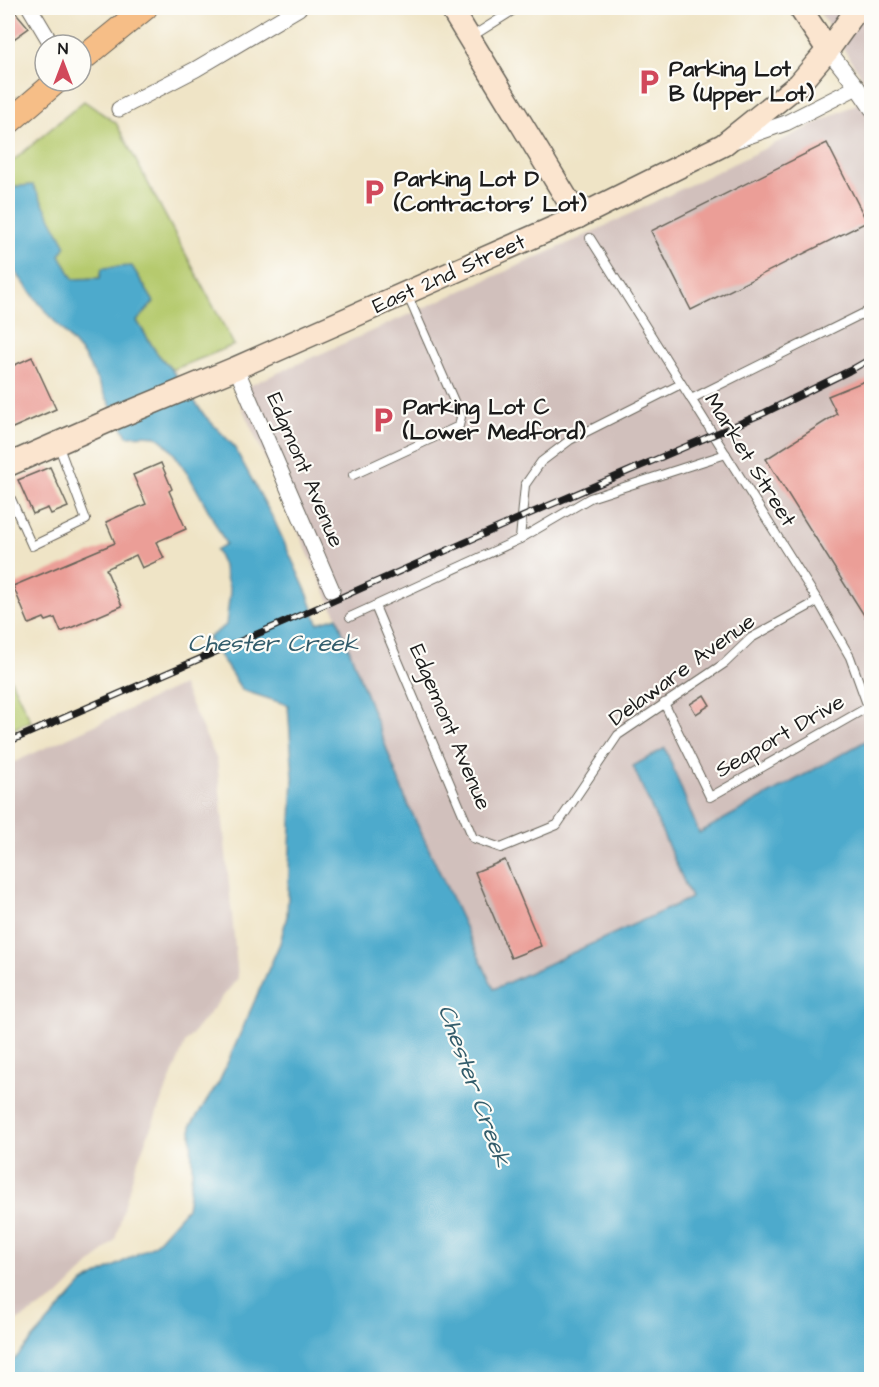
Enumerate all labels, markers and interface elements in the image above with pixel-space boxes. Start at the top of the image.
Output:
north arrow [33,33,93,93]
text: N [58,38,68,60]
place label: Parking Lot B (Upper Lot) [669,54,814,110]
parking icon: Parking Lot B (Upper Lot) [634,67,664,97]
place label: Parking Lot D (Contractors' Lot) [393,164,587,220]
parking icon: Parking Lot D (Contractors' Lot) [359,177,389,207]
street label: East 2nd Street [368,226,531,322]
street label: Market Street [696,387,804,533]
street label: Edgmont Avenue [258,388,352,553]
place label: Parking Lot C (Lower Medford) [402,392,586,448]
parking icon: Parking Lot C (Lower Medford) [368,405,398,435]
street label: Delaware Avenue [602,606,762,734]
water label: Chester Creek [188,627,359,661]
street label: Edgemont Avenue [400,639,499,815]
street label: Seaport Drive [710,686,851,786]
water label: Chester Creek [429,1000,520,1173]

